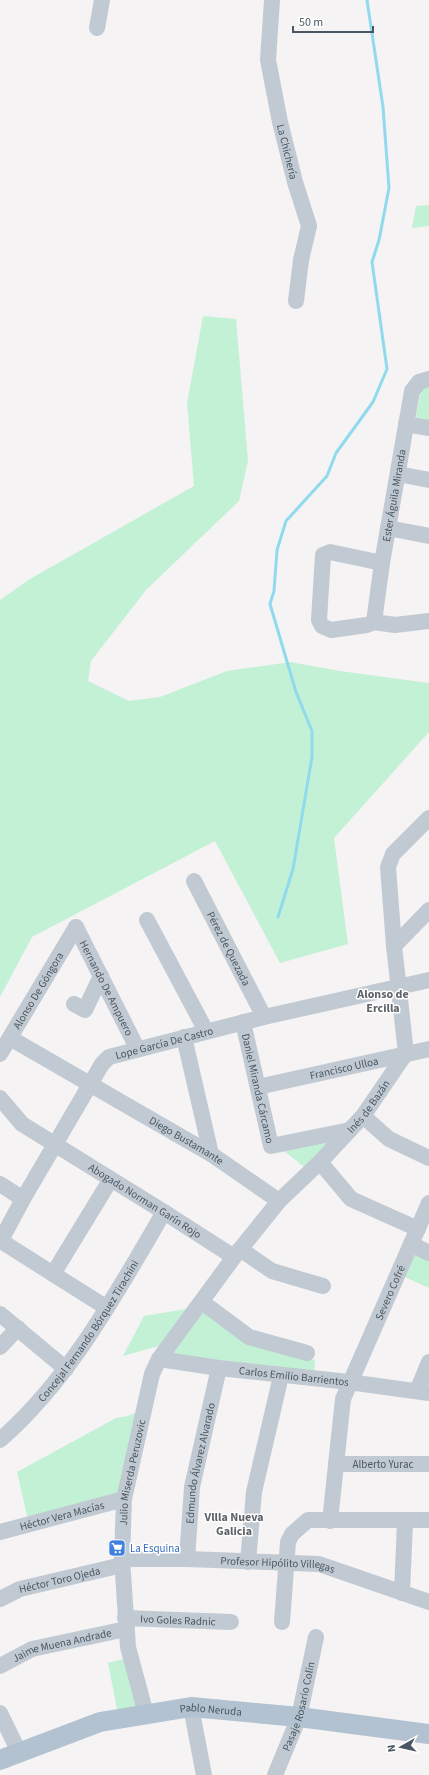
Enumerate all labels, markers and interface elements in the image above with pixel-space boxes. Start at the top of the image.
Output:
scale bar [293,8,373,34]
text: 50 m [299,14,323,31]
street label: La Chichería [273,122,302,181]
street label: Ester Águila Miranda [378,448,409,543]
street label: Pérez de Quezada [203,909,254,988]
street label: Hernando De Ampuero [76,937,137,1038]
street label: Alonso De Góngora [9,949,67,1032]
district label: Alonso de Ercilla [356,986,409,1017]
street label: Lope García De Castro [114,1023,215,1063]
street label: Daniel Miranda Cárcamo [238,1032,278,1145]
street label: Francisco Ulloa [308,1053,380,1083]
street label: Inés de Bazán [343,1077,393,1136]
street label: Diego Bustamante [147,1112,227,1168]
street label: Abogado Norman Garín Rojo [86,1159,205,1242]
street label: Concejal Fernando Bórquez Tirachini [34,1257,142,1405]
street label: Severo Cofré [371,1262,409,1322]
street label: Carlos Emilio Barrientos [238,1363,350,1389]
street label: Edmundo Álvarez Alvarado [182,1401,218,1524]
street label: Julio Miserda Peruzovic [116,1418,149,1526]
street label: Alberto Yurac [353,1457,413,1472]
street label: Héctor Vera Macías [18,1497,106,1534]
district label: Vllla Nueva Galicia [204,1509,264,1540]
supermarket icon: La Esquina [107,1538,127,1558]
place label: La Esquina [130,1541,180,1556]
street label: Profesor Hipólito Villegas [220,1553,337,1577]
street label: Héctor Toro Ojeda [17,1563,102,1597]
street label: Ivo Goles Radnic [140,1611,216,1629]
street label: Jaime Muena Andrade [10,1625,113,1666]
street label: Pasaje Rosario Colin [278,1660,318,1753]
street label: Pablo Neruda [179,1700,242,1719]
north arrow [381,1727,421,1767]
text: N [384,1744,400,1753]

